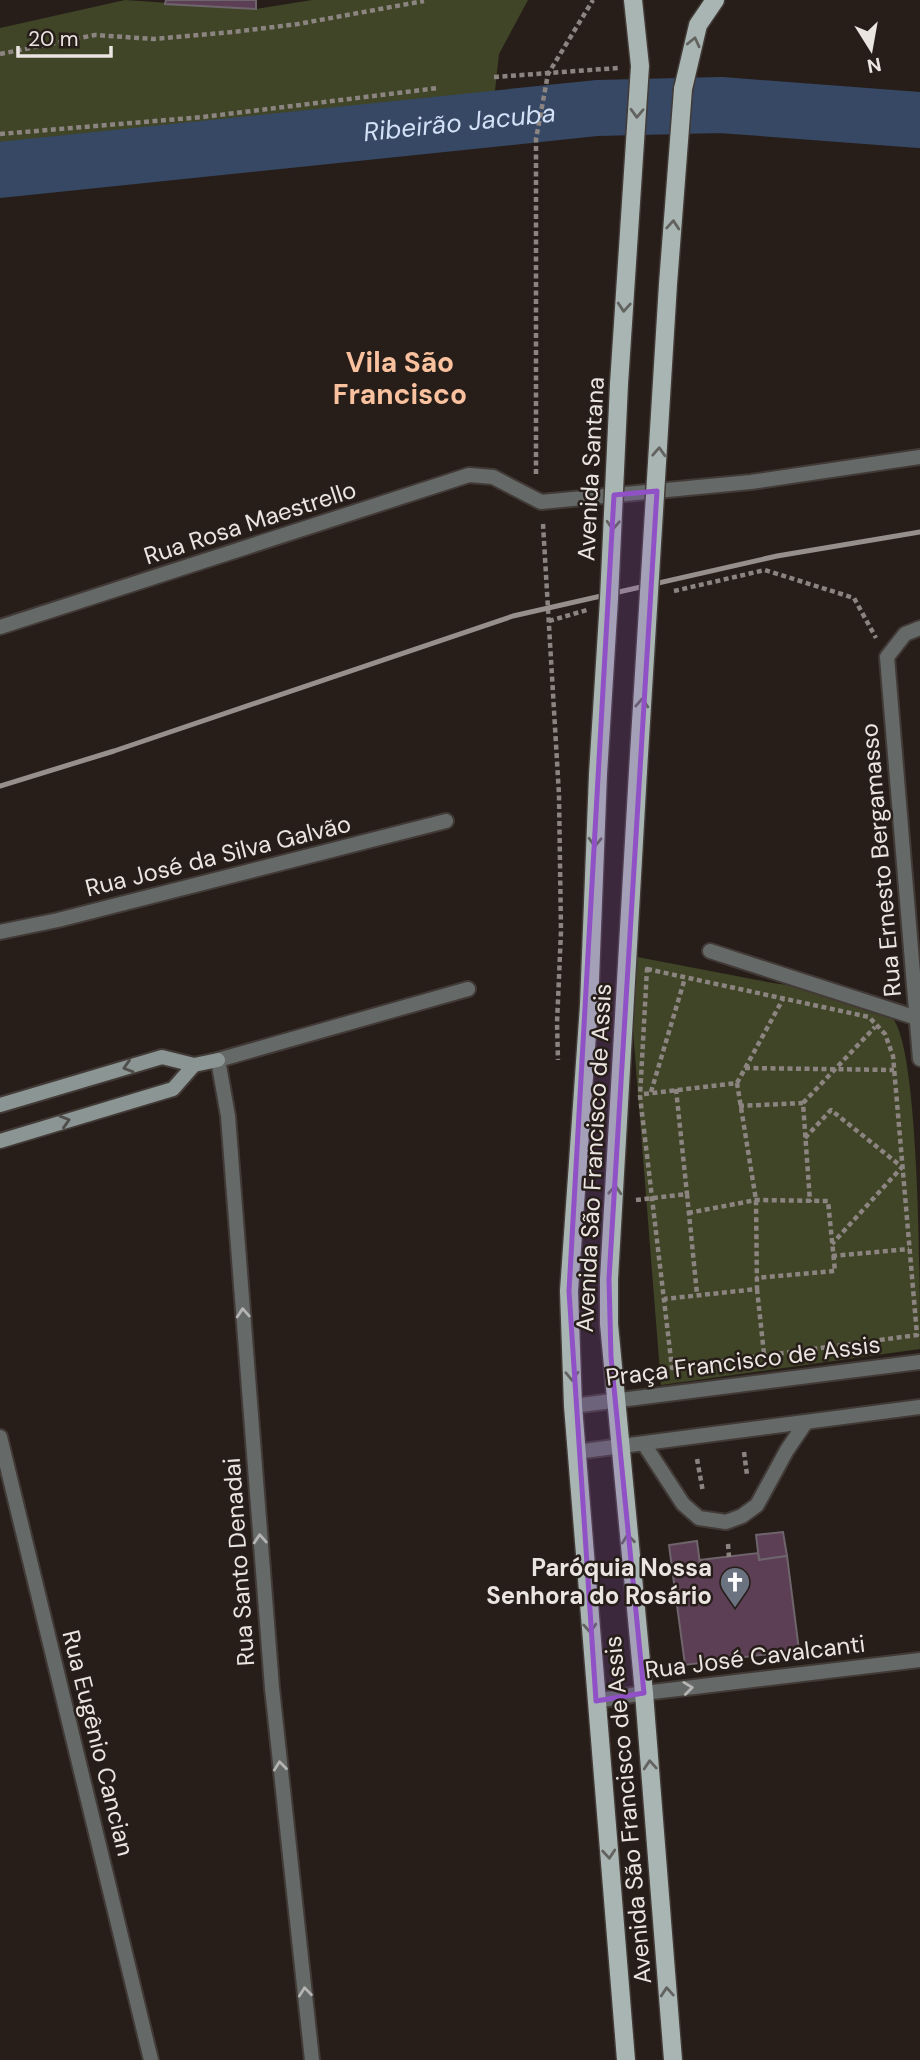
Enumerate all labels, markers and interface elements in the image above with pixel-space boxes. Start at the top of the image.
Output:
scale bar [18,14,110,58]
north arrow [836,14,906,84]
text: 20 m [28,25,79,53]
one-way arrow [685,36,700,48]
text: N [865,52,883,79]
water label: Ribeirão Jacuba [362,95,557,149]
one-way arrow [629,108,644,119]
one-way arrow [665,219,680,230]
one-way arrow [617,301,632,312]
district label: Vila São Francisco [333,344,467,413]
street label: Avenida Santana [570,376,611,562]
one-way arrow [651,446,666,457]
street label: Rua Rosa Maestrello [140,474,360,571]
one-way arrow [605,520,620,531]
one-way arrow [634,698,649,709]
street label: Rua Ernesto Bergamasso [853,722,908,998]
street label: Rua José da Silva Galvão [82,807,354,904]
one-way arrow [587,837,603,848]
street label: Avenida São Francisco de Assis [569,983,618,1333]
one-way arrow [122,1058,134,1073]
one-way arrow [59,1115,71,1129]
one-way arrow [607,1184,622,1195]
one-way arrow [236,1307,251,1318]
street label: Praça Francisco de Assis [604,1328,882,1393]
one-way arrow [564,1371,579,1382]
street label: Rua Santo Denadai [216,1457,261,1667]
one-way arrow [621,1533,636,1544]
one-way arrow [253,1534,268,1545]
place label: Paróquia Nossa Senhora do Rosário [486,1552,712,1611]
church icon: Paróquia Nossa Senhora do Rosário [718,1565,752,1609]
one-way arrow [582,1622,597,1633]
street label: Rua Eugênio Cancian [55,1627,142,1859]
street label: Rua José Cavalcanti [643,1628,867,1685]
street label: Avenida São Francisco de Assis [597,1635,658,1985]
one-way arrow [683,1681,694,1696]
one-way arrow [643,1759,658,1770]
one-way arrow [273,1760,288,1772]
one-way arrow [601,1849,616,1860]
one-way arrow [298,1986,313,1997]
one-way arrow [660,1986,675,1997]

